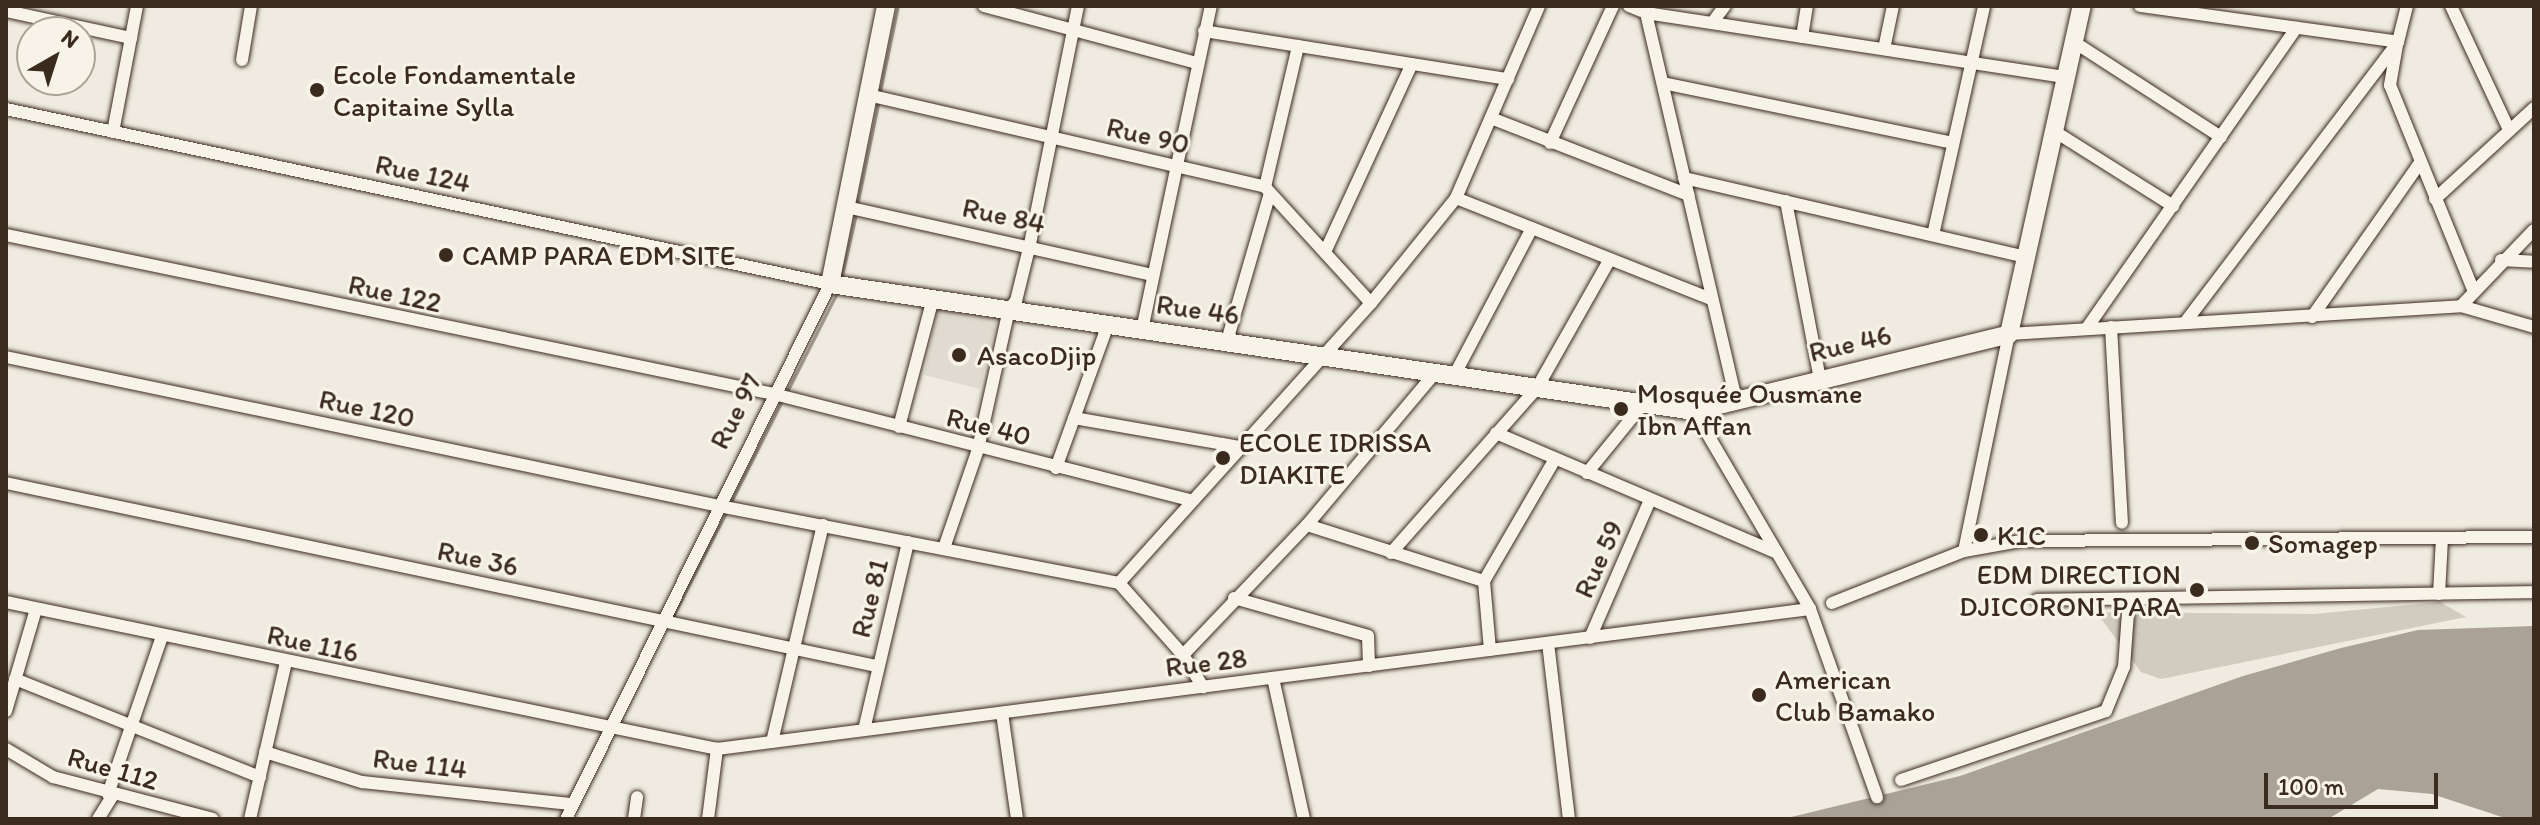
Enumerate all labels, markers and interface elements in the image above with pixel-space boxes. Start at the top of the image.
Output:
north arrow [16,16,96,96]
text: N [56,23,84,54]
place label: Ecole Fondamentale Capitaine Sylla [333,57,575,123]
marker: Ecole Fondamentale Capitaine Sylla [308,81,326,99]
street label: Rue 90 [1103,109,1193,161]
street label: Rue 124 [372,147,474,199]
street label: Rue 84 [959,190,1049,240]
place label: CAMP PARA EDM SITE [462,238,738,272]
marker: CAMP PARA EDM SITE [437,246,455,264]
street label: Rue 122 [345,267,445,319]
street label: Rue 46 [1154,287,1242,331]
street label: Rue 46 [1805,317,1895,369]
place label: AsacoDjip [977,338,1096,372]
marker: AsacoDjip [948,344,970,366]
street label: Rue 97 [702,367,768,455]
place label: Mosquée Ousmane Ibn Affan [1637,376,1862,442]
street label: Rue 120 [316,381,418,435]
street label: Rue 40 [943,399,1035,453]
marker: Mosquée Ousmane Ibn Affan [1612,400,1630,418]
place label: ECOLE IDRISSA DIAKITE [1239,425,1432,491]
marker: ECOLE IDRISSA DIAKITE [1214,449,1232,467]
street label: Rue 59 [1566,515,1630,603]
place label: K1C [1997,518,2046,552]
marker: K1C [1972,526,1990,544]
place label: Somagep [2268,526,2378,560]
street label: Rue 36 [434,533,522,583]
marker: Somagep [2243,534,2261,552]
street label: Rue 81 [843,555,895,641]
place label: EDM DIRECTION DJICORONI PARA [1960,557,2181,623]
marker: EDM DIRECTION DJICORONI PARA [2188,581,2206,599]
street label: Rue 116 [264,617,362,669]
street label: Rue 28 [1163,640,1249,684]
place label: American Club Bamako [1775,662,1936,728]
marker: American Club Bamako [1750,686,1768,704]
street label: Rue 112 [64,739,162,797]
street label: Rue 114 [371,741,469,785]
scale bar [2268,757,2442,807]
text: 100 m [2278,772,2344,801]

